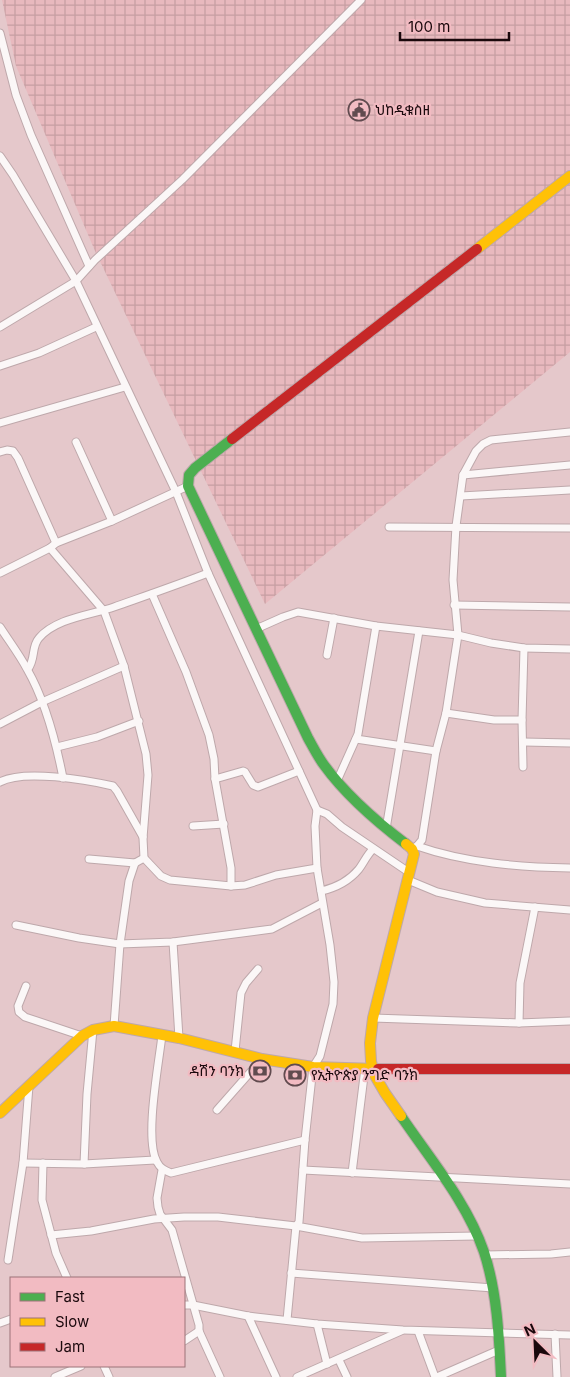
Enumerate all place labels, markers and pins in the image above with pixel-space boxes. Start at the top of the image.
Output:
public building icon: ህከዲቁስዘ [347,98,371,122]
place label: ህከዲቁስዘ [375,101,430,118]
bank icon: ዳሽን ባንክ [248,1059,272,1083]
place label: ዳሽን ባንክ [189,1062,244,1079]
bank icon: የኢትዮጵያ ንግድ ባንክ [283,1063,307,1087]
place label: የኢትዮጵያ ንግድ ባንክ [311,1066,418,1083]

